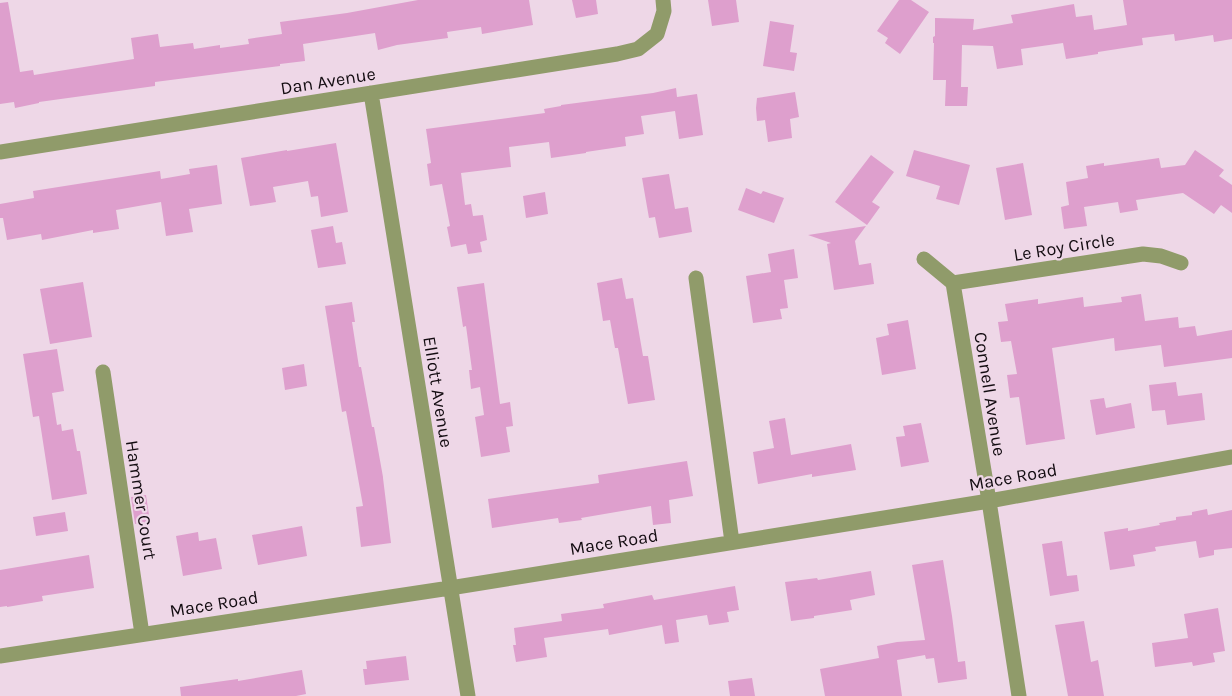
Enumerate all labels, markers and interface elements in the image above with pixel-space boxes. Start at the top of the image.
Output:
street label: Dan Avenue [279,63,377,99]
street label: Le Roy Circle [1012,228,1116,266]
street label: Connell Avenue [969,330,1011,458]
street label: Elliott Avenue [418,335,458,449]
street label: Hammer Court [121,439,161,562]
street label: Mace Road [967,458,1059,496]
street label: Mace Road [568,524,660,560]
street label: Mace Road [168,586,260,622]

